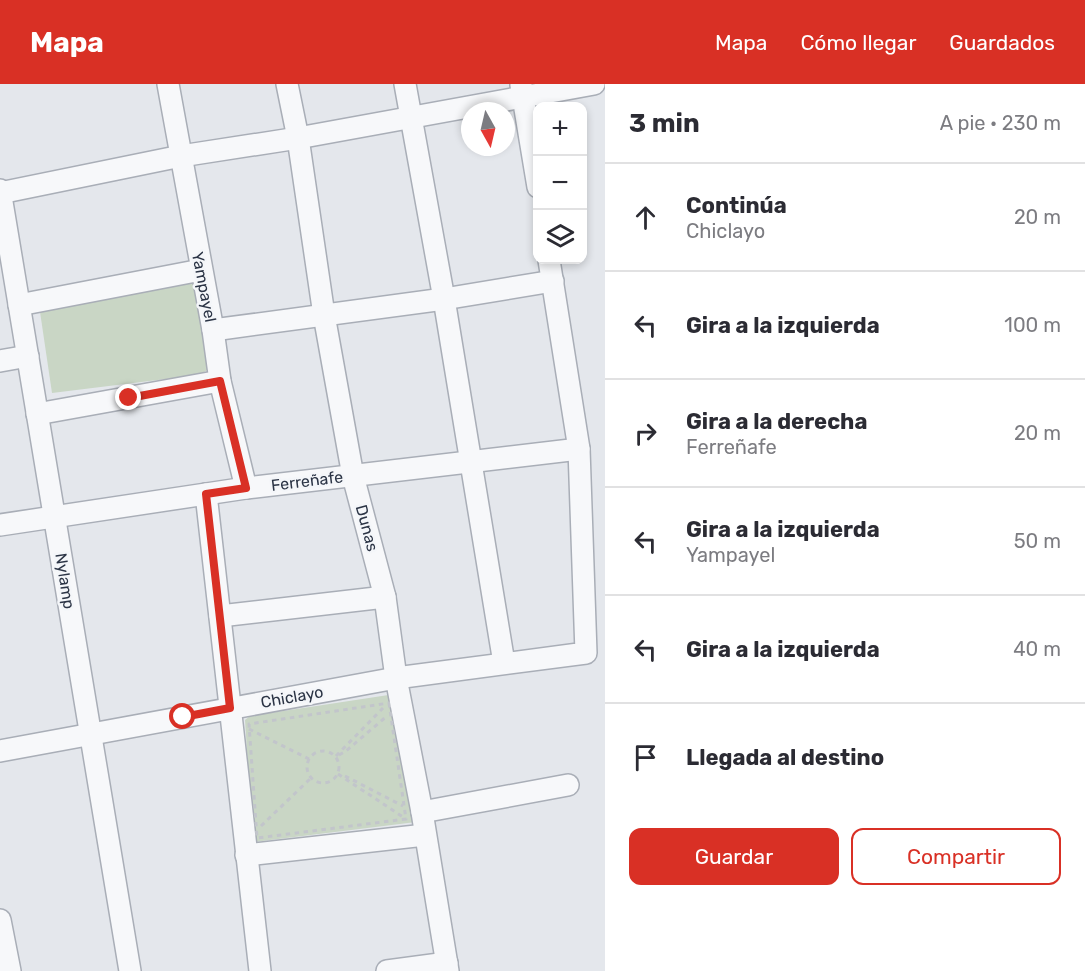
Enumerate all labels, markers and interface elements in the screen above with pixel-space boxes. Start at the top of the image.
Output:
text: Mapa [30,26,104,59]
text: Mapa [715,30,767,55]
text: Cómo llegar [800,30,916,55]
text: Guardados [949,30,1055,55]
north arrow [461,102,515,156]
map controls [533,102,587,264]
button: + [533,102,587,156]
text: 3 min [629,108,700,139]
text: A pie · 230 m [940,111,1061,135]
button: − [533,156,587,210]
text: Continúa [686,192,787,219]
icon: ahead [629,201,662,234]
text: 20 m [1014,205,1061,229]
button: layers [533,210,587,264]
text: Chiclayo [686,219,765,243]
street label: Yampayel [188,250,220,324]
icon: left [629,309,662,342]
text: Gira a la izquierda [686,312,880,339]
text: 100 m [1004,313,1061,337]
route end [115,384,141,410]
text: Gira a la derecha [686,408,867,435]
icon: right [629,417,662,450]
text: 20 m [1014,421,1061,445]
text: Ferreñafe [686,435,777,459]
street label: Ferreñafe [270,467,344,495]
street label: Dunas [352,503,382,553]
text: Gira a la izquierda [686,516,880,543]
icon: left [629,525,662,558]
text: 50 m [1014,529,1061,553]
text: Yampayel [686,543,775,567]
street label: Nylamp [51,552,79,610]
icon: left [629,633,662,666]
text: Gira a la izquierda [686,636,880,663]
text: 40 m [1013,637,1061,661]
street label: Chiclayo [259,682,325,712]
route start [169,703,195,729]
icon: arrive [629,741,662,774]
text: Llegada al destino [686,744,884,771]
button: Guardar [629,828,839,885]
button: Compartir [851,828,1061,885]

